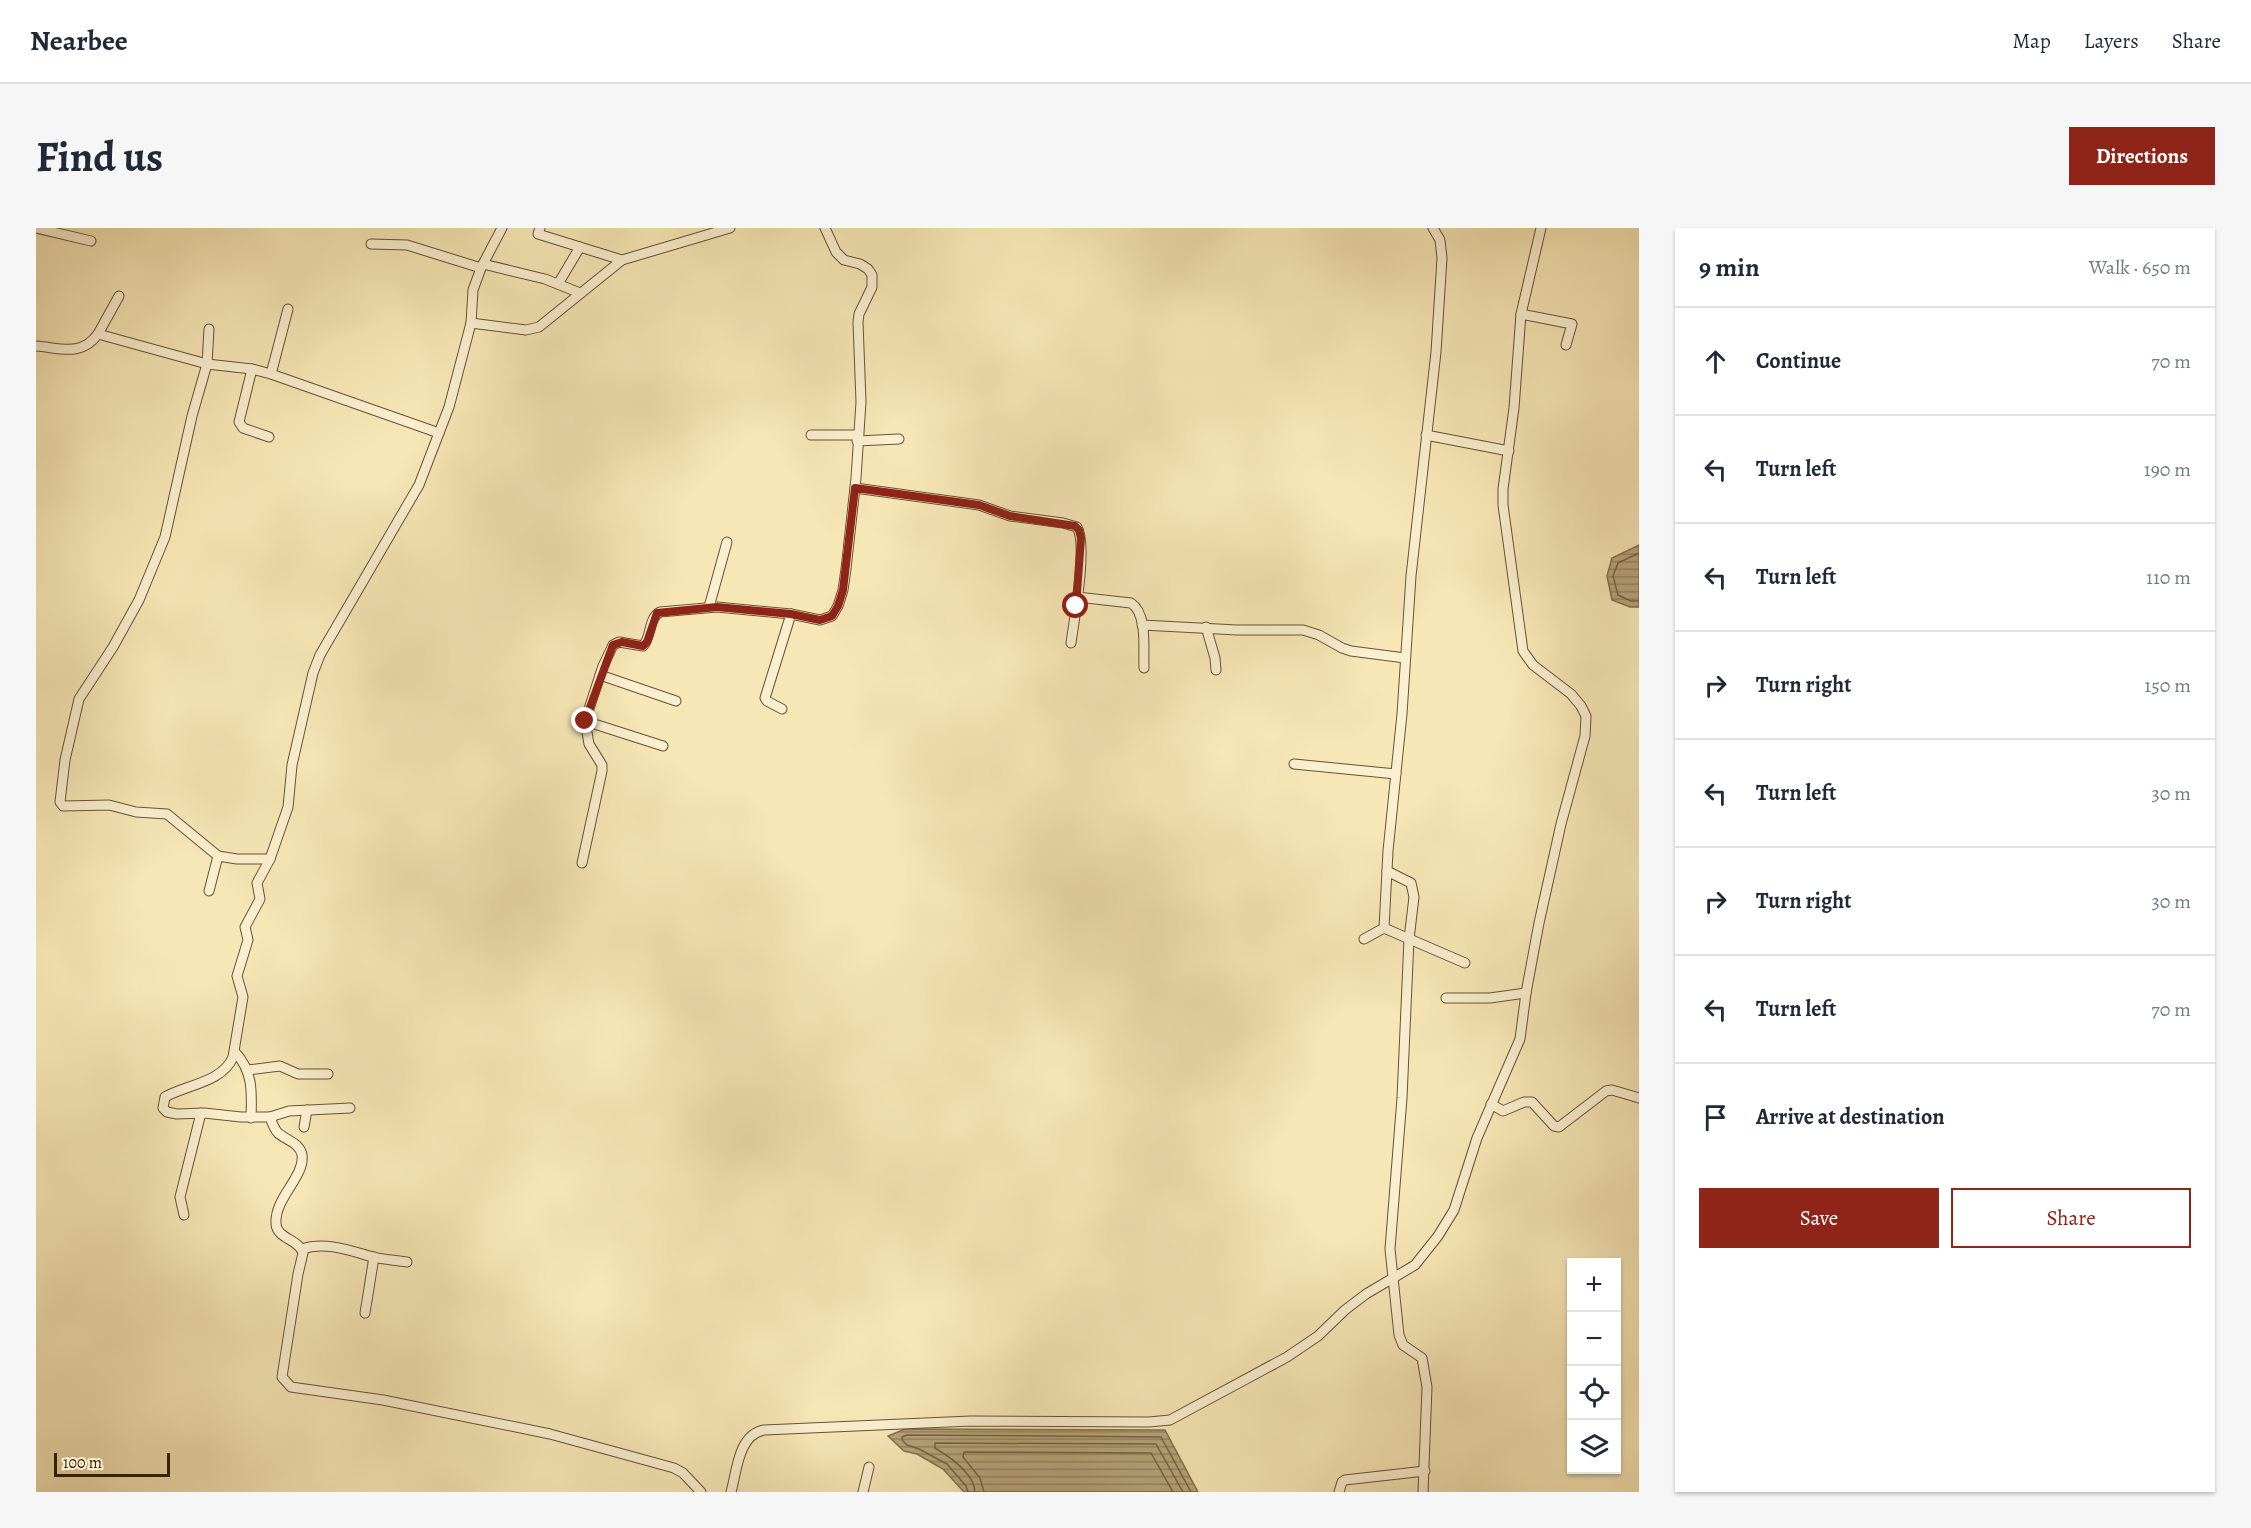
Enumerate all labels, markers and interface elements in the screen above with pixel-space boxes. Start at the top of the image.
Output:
text: Nearbee [30,22,128,60]
text: Map [2012,27,2051,55]
text: Layers [2084,27,2139,55]
text: Share [2172,27,2221,55]
button: Directions [2069,127,2215,185]
text: Find us [36,128,163,185]
text: 9 min [1699,250,1760,285]
text: Walk · 650 m [2089,254,2191,281]
icon: ahead [1699,345,1732,378]
text: Continue [1756,346,1841,376]
text: 70 m [2151,348,2191,375]
icon: left [1699,453,1732,486]
text: Turn left [1756,454,1836,484]
text: 190 m [2144,456,2191,483]
icon: left [1699,561,1732,594]
text: Turn left [1756,562,1836,592]
text: 110 m [2146,564,2191,591]
route start [1062,592,1088,618]
icon: right [1699,669,1732,702]
text: Turn right [1756,670,1852,700]
text: 150 m [2144,672,2191,699]
route end [571,707,597,733]
icon: left [1699,777,1732,810]
text: Turn left [1756,778,1836,808]
text: 30 m [2151,780,2191,807]
icon: right [1699,885,1732,918]
text: Turn right [1756,886,1852,916]
text: 30 m [2151,888,2191,915]
icon: left [1699,993,1732,1026]
text: Turn left [1756,994,1836,1024]
text: 70 m [2151,996,2191,1023]
icon: arrive [1699,1101,1732,1134]
text: Arrive at destination [1756,1102,1945,1132]
button: Save [1699,1188,1939,1248]
button: Share [1951,1188,2191,1248]
map controls [1567,1258,1621,1474]
button: + [1567,1258,1621,1312]
button: − [1567,1312,1621,1366]
button: locate [1567,1366,1621,1420]
button: layers [1567,1420,1621,1474]
scale bar [54,1450,170,1478]
text: 100 m [63,1452,102,1474]

